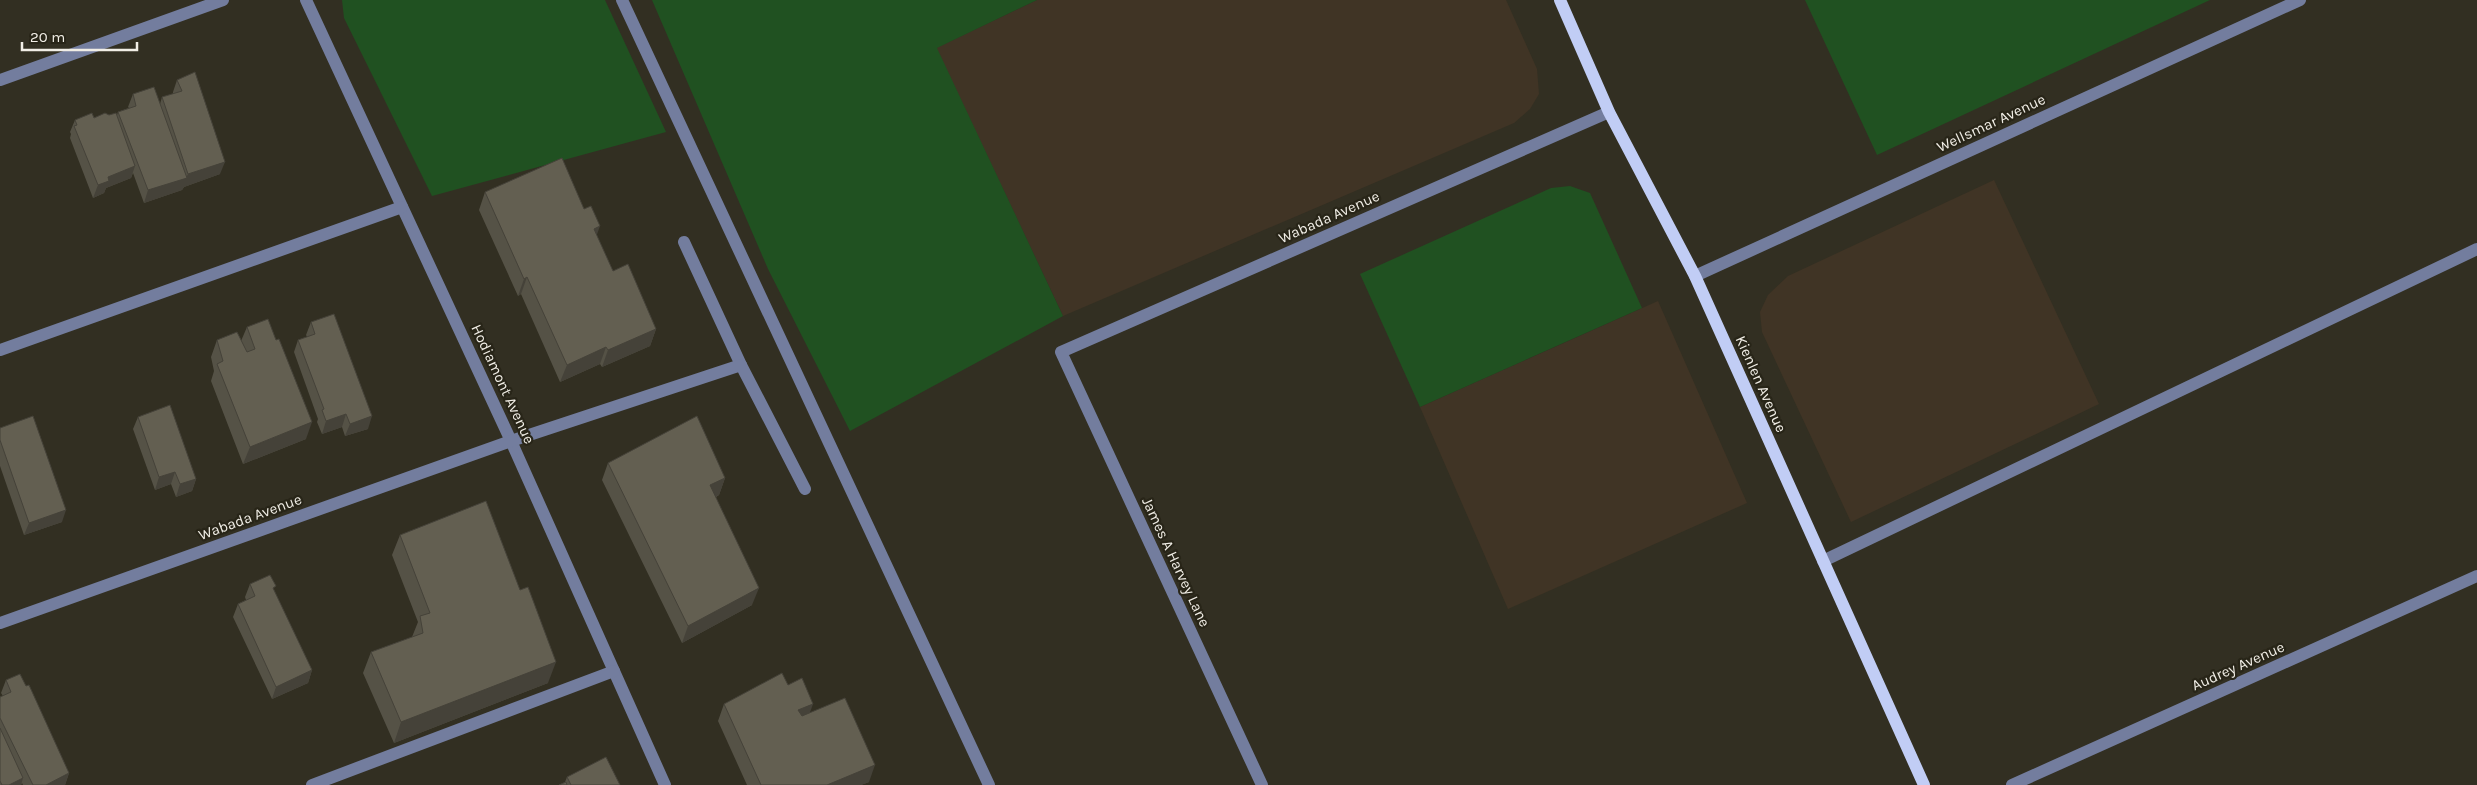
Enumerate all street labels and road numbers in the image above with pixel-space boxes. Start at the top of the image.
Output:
street label: Wellsmar Avenue [1934,90,2048,156]
street label: Wabada Avenue [1276,187,1382,247]
street label: Hodiamont Avenue [467,321,539,447]
street label: Kienlen Avenue [1732,333,1790,435]
street label: Wabada Avenue [196,490,304,544]
street label: James A Harvey Lane [1138,494,1214,630]
street label: Audrey Avenue [2189,638,2287,694]

